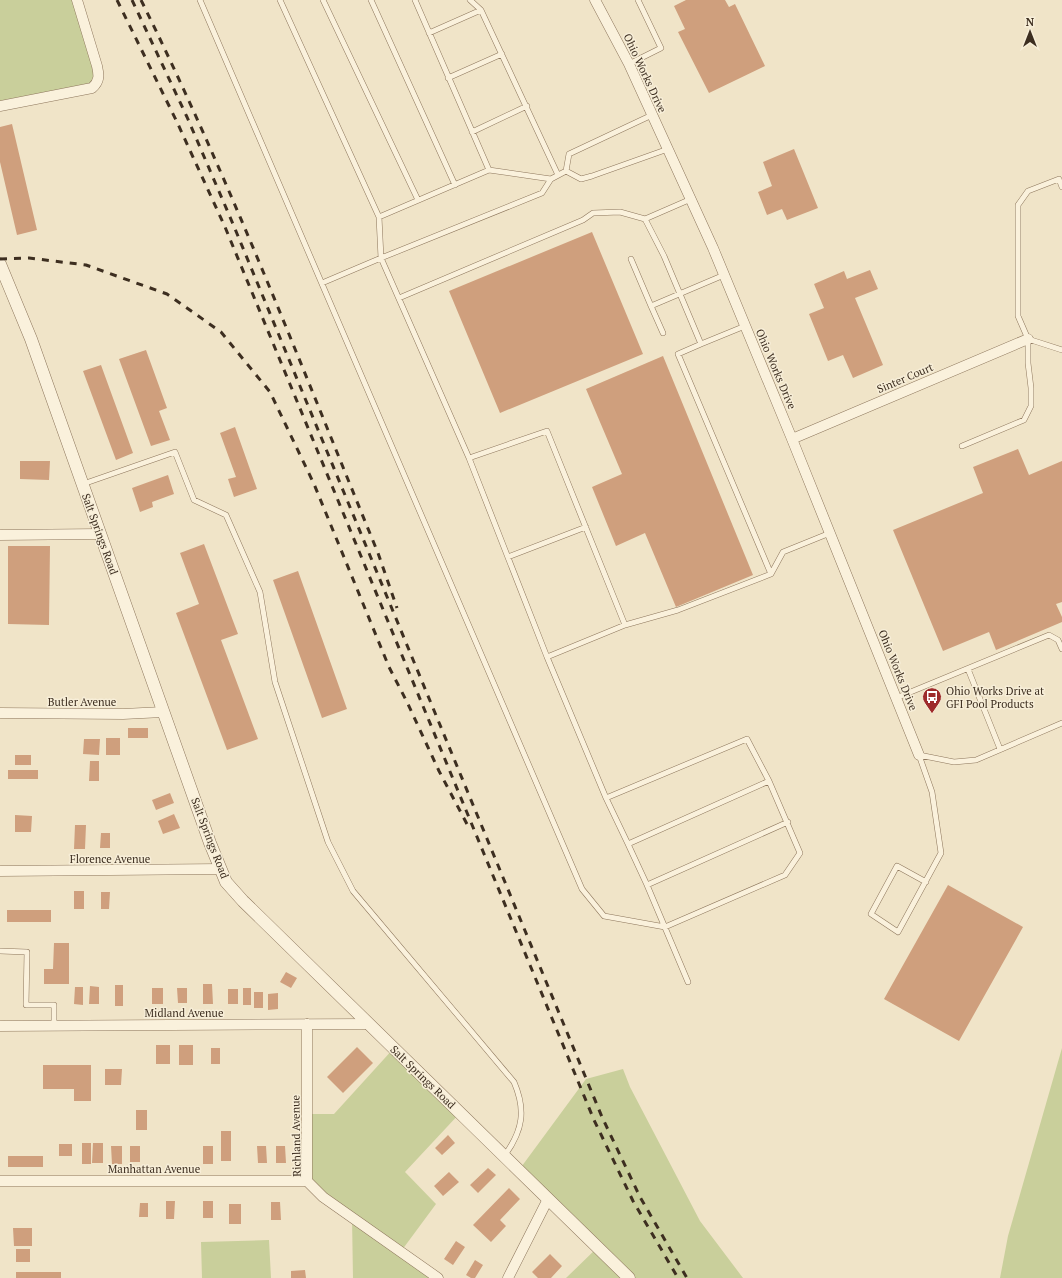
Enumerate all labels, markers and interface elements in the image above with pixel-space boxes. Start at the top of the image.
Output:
north arrow [1010,12,1050,52]
text: N [1026,15,1035,29]
street label: Ohio Works Drive [621,31,670,115]
street label: Ohio Works Drive [753,327,799,412]
street label: Sinter Court [875,360,935,396]
street label: Salt Springs Road [79,491,121,577]
street label: Ohio Works Drive [875,628,921,713]
place label: Ohio Works Drive at GFI Pool Products [946,684,1044,711]
bus stop icon: Ohio Works Drive at GFI Pool Products [921,686,943,714]
street label: Butler Avenue [48,695,117,709]
street label: Salt Springs Road [188,796,232,880]
street label: Florence Avenue [70,852,151,866]
street label: Midland Avenue [145,1006,224,1020]
street label: Salt Springs Road [387,1042,459,1112]
street label: Richland Avenue [288,1094,304,1177]
street label: Manhattan Avenue [108,1162,201,1176]

